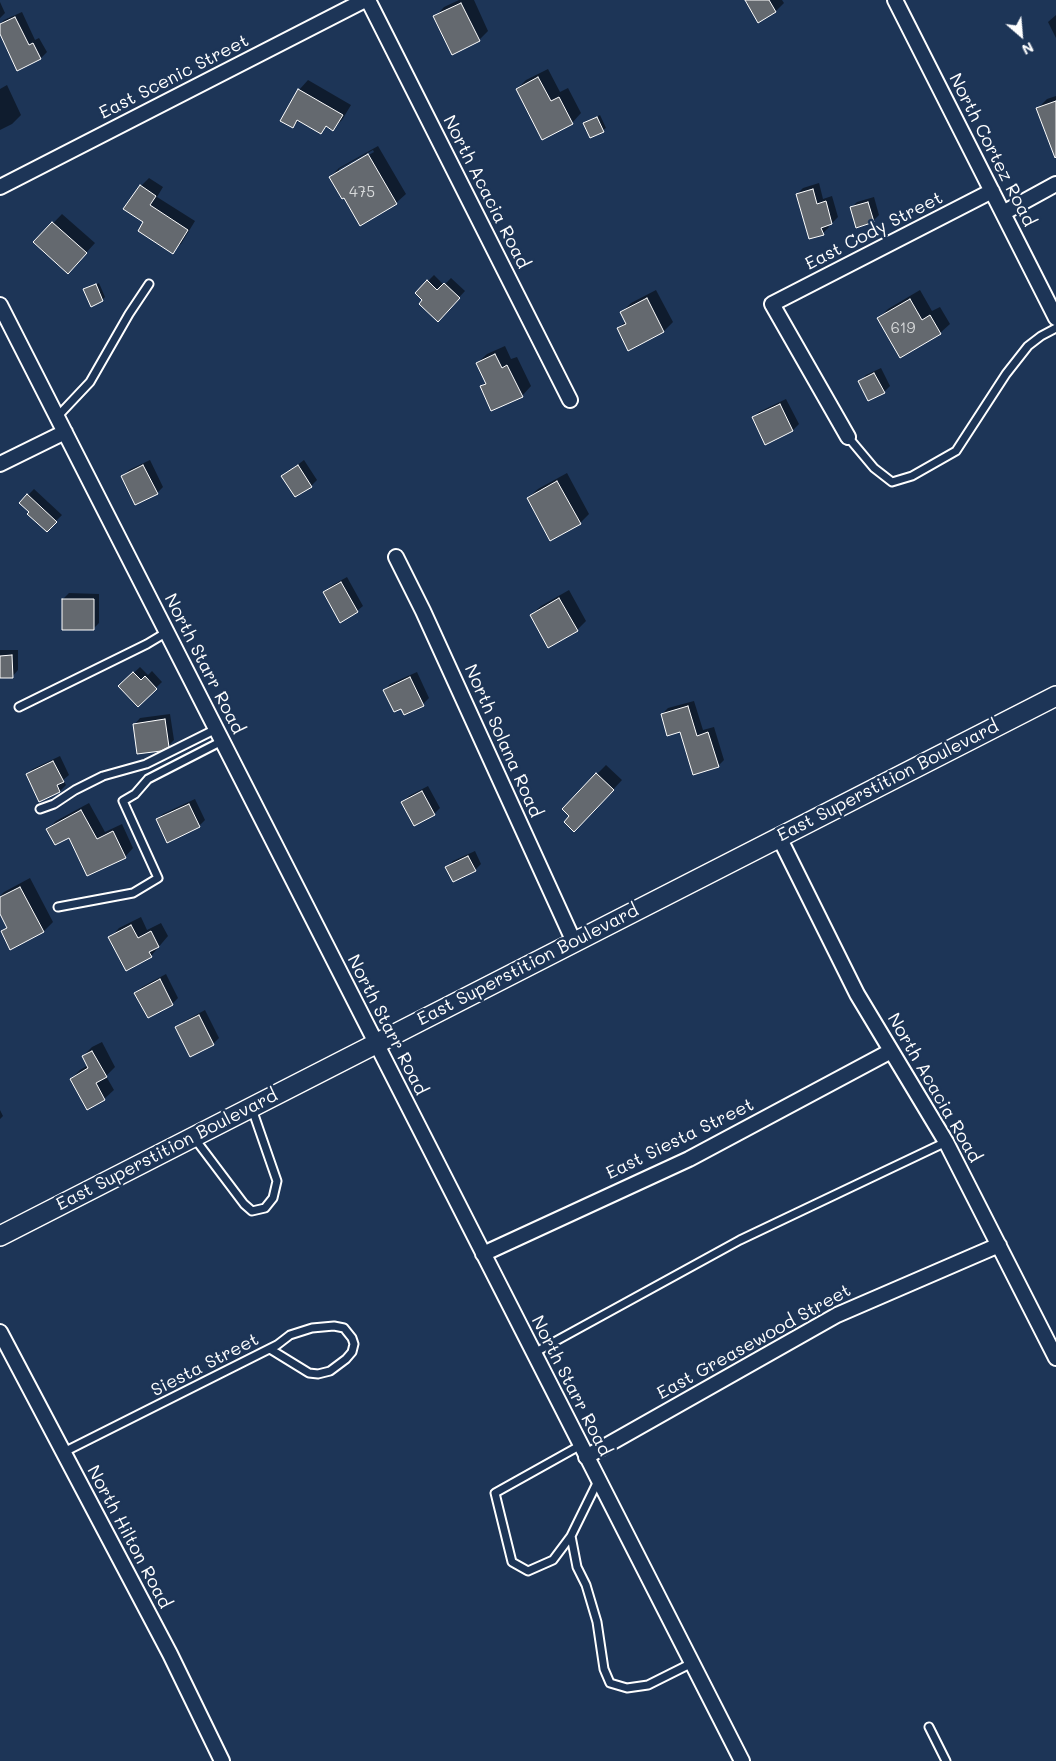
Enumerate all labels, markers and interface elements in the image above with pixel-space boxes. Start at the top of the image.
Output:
north arrow [996,10,1046,60]
street label: East Scenic Street [96,30,252,124]
text: N [1019,38,1037,60]
street label: North Cortez Road [944,70,1040,230]
street label: North Acacia Road [438,112,534,272]
house number: 475 [349,183,375,201]
street label: East Cody Street [802,187,946,275]
house number: 619 [891,319,915,337]
street label: North Starr Road [159,590,249,738]
street label: North Solana Road [460,661,546,821]
street label: East Superstition Boulevard [774,716,1002,846]
street label: East Superstition Boulevard [414,900,642,1030]
street label: North Starr Road [342,951,432,1099]
street label: North Acacia Road [882,1009,986,1167]
street label: East Superstition Boulevard [53,1085,281,1215]
street label: East Siesta Street [603,1094,757,1184]
street label: East Greasewood Street [653,1280,855,1404]
street label: North Starr Road [526,1312,616,1460]
street label: Siesta Street [148,1329,262,1401]
street label: North Hilton Road [82,1462,176,1612]

